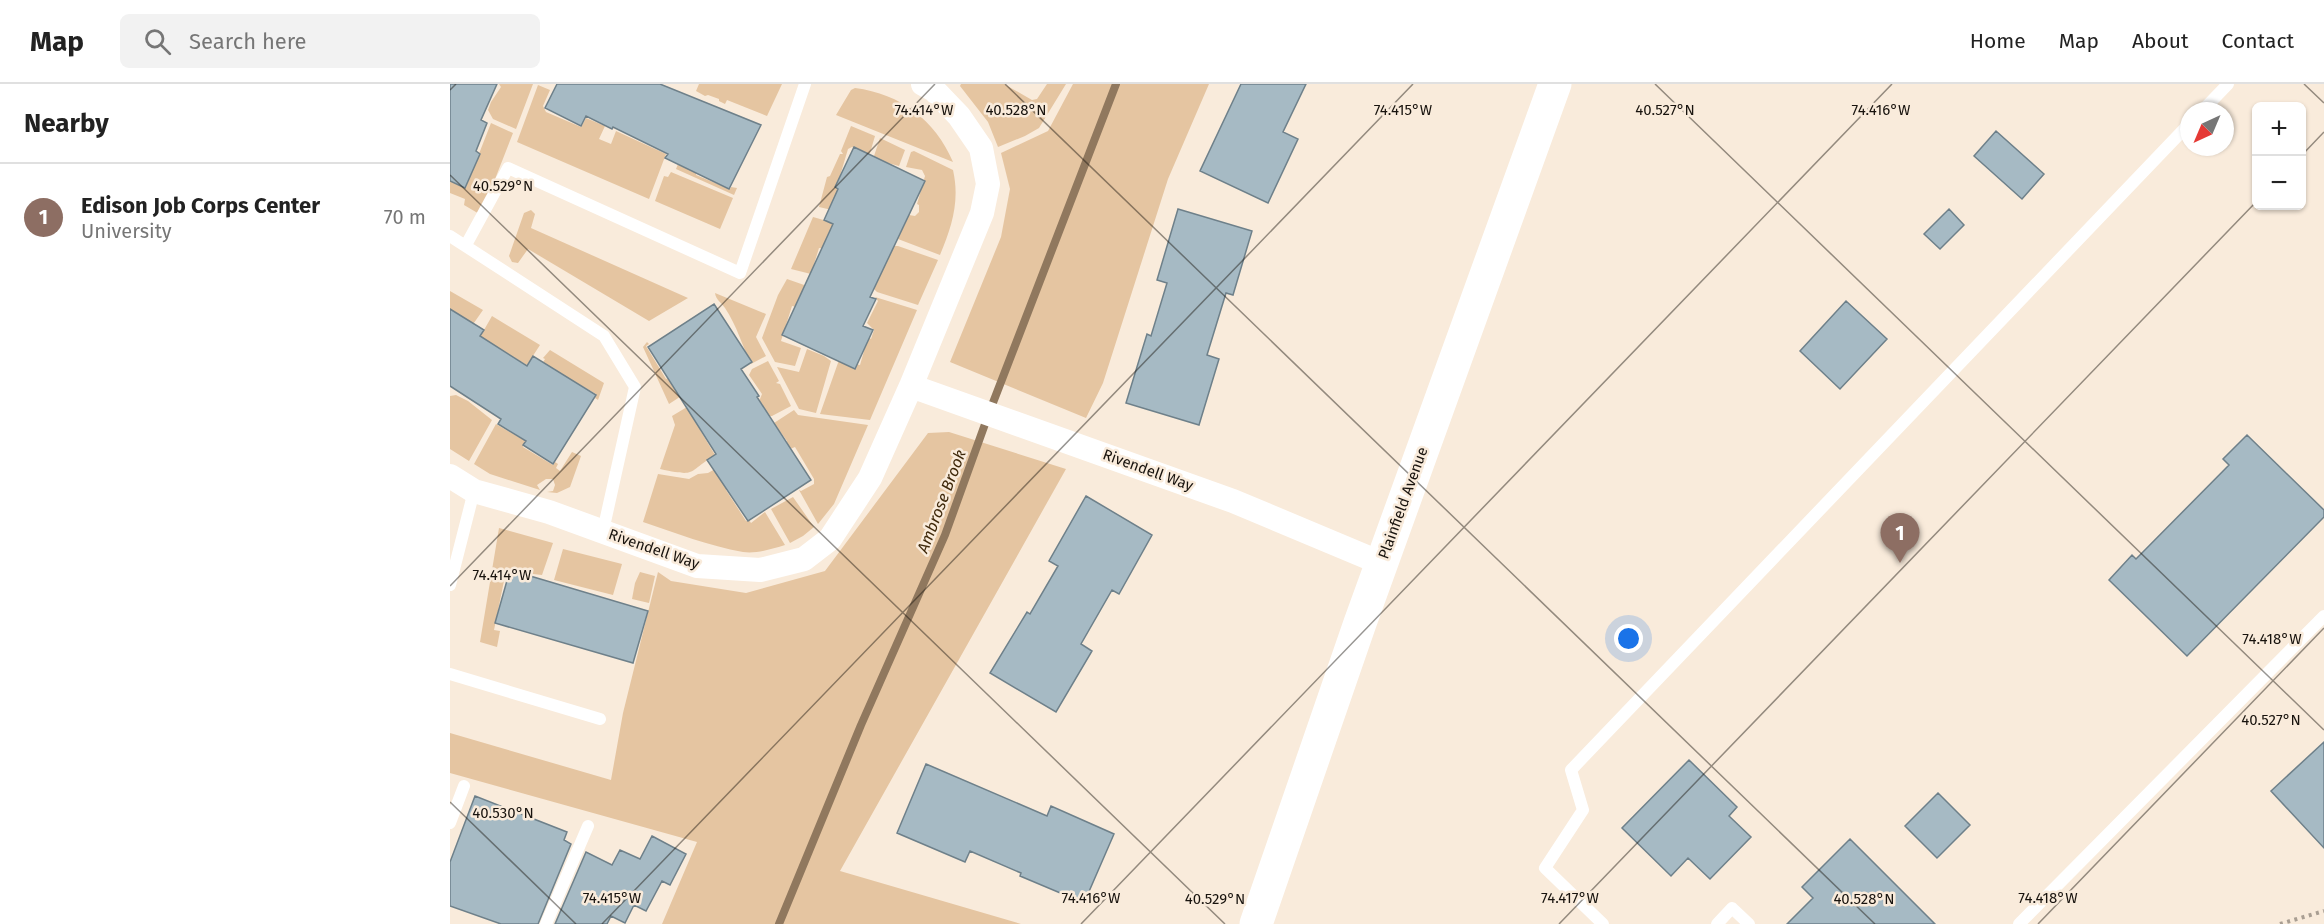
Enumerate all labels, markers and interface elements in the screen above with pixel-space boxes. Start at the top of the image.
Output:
search box [120,14,540,68]
text: Map [30,25,84,58]
icon: search [141,25,174,58]
text: Search here [189,28,307,55]
text: Home [1970,28,2026,54]
text: Map [2059,28,2099,54]
text: About [2132,28,2189,54]
text: Contact [2222,28,2294,54]
text: 74.414°W [895,101,954,119]
text: 40.528°N [985,101,1047,119]
text: 74.415°W [1374,101,1433,119]
text: 40.527°N [1635,101,1695,119]
text: 74.416°W [1852,101,1911,119]
north arrow [2180,102,2234,156]
map controls [2252,102,2306,210]
button: + [2252,102,2306,156]
text: Nearby [24,108,109,139]
button: − [2252,156,2306,210]
text: 40.529°N [473,177,533,195]
text: Edison Job Corps Center [81,192,320,219]
text: 1 [39,205,48,229]
text: 70 m [384,205,426,229]
text: University [81,219,172,243]
street label: Rivendell Way [1100,445,1196,495]
street label: Plainfield Avenue [1374,445,1432,561]
water label: Ambrose Brook [913,447,970,556]
pin: 1 [1880,514,1920,563]
street label: Rivendell Way [606,525,702,573]
text: 74.414°W [473,566,532,584]
your location [1614,624,1643,653]
text: 74.418°W [2242,630,2302,648]
text: 40.527°N [2241,711,2301,729]
text: 40.530°N [472,804,534,822]
text: 74.415°W [583,889,642,907]
text: 74.416°W [1062,889,1121,907]
text: 74.417°W [1541,889,1600,907]
text: 74.418°W [2018,889,2078,907]
text: 40.529°N [1185,890,1245,908]
text: 40.528°N [1833,890,1895,908]

